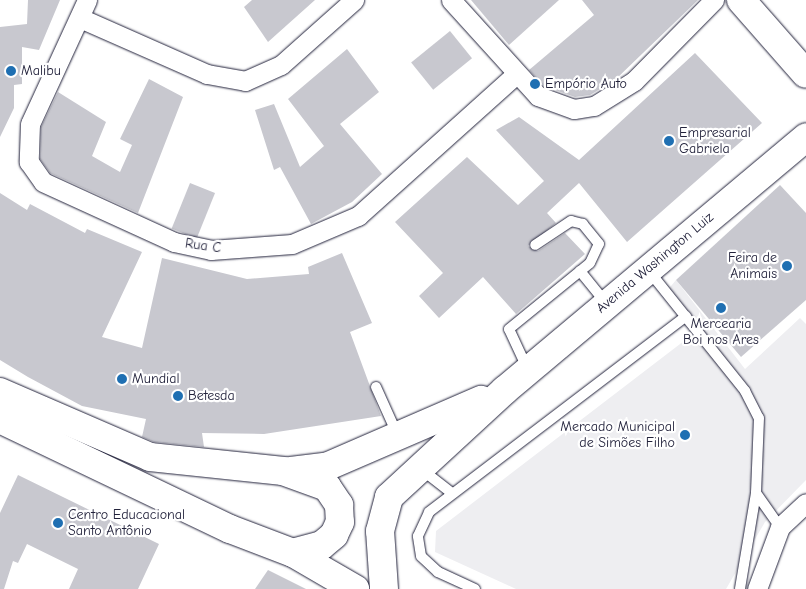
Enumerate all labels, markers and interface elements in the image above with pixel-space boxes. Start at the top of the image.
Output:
place label: Malibu [21,63,61,79]
marker: Malibu [5,65,17,77]
place label: Empório Auto [545,76,627,92]
marker: Empório Auto [529,78,541,90]
place label: Empresarial Gabriela [679,125,751,158]
marker: Empresarial Gabriela [663,135,675,147]
street label: Avenida Washington Luiz [593,209,717,317]
street label: Rua C [184,235,222,257]
place label: Feira de Animais [728,250,777,282]
marker: Feira de Animais [781,260,793,272]
marker: Mercearia Boi nos Ares [715,302,727,314]
place label: Mercearia Boi nos Ares [683,316,759,348]
place label: Mundial [132,371,180,387]
marker: Mundial [116,373,128,385]
place label: Betesda [188,388,235,404]
marker: Betesda [172,390,184,402]
place label: Mercado Municipal de Simões Filho [560,419,675,452]
marker: Mercado Municipal de Simões Filho [679,429,691,441]
place label: Centro Educacional Santo Antônio [68,507,185,540]
marker: Centro Educacional Santo Antônio [52,517,64,529]

